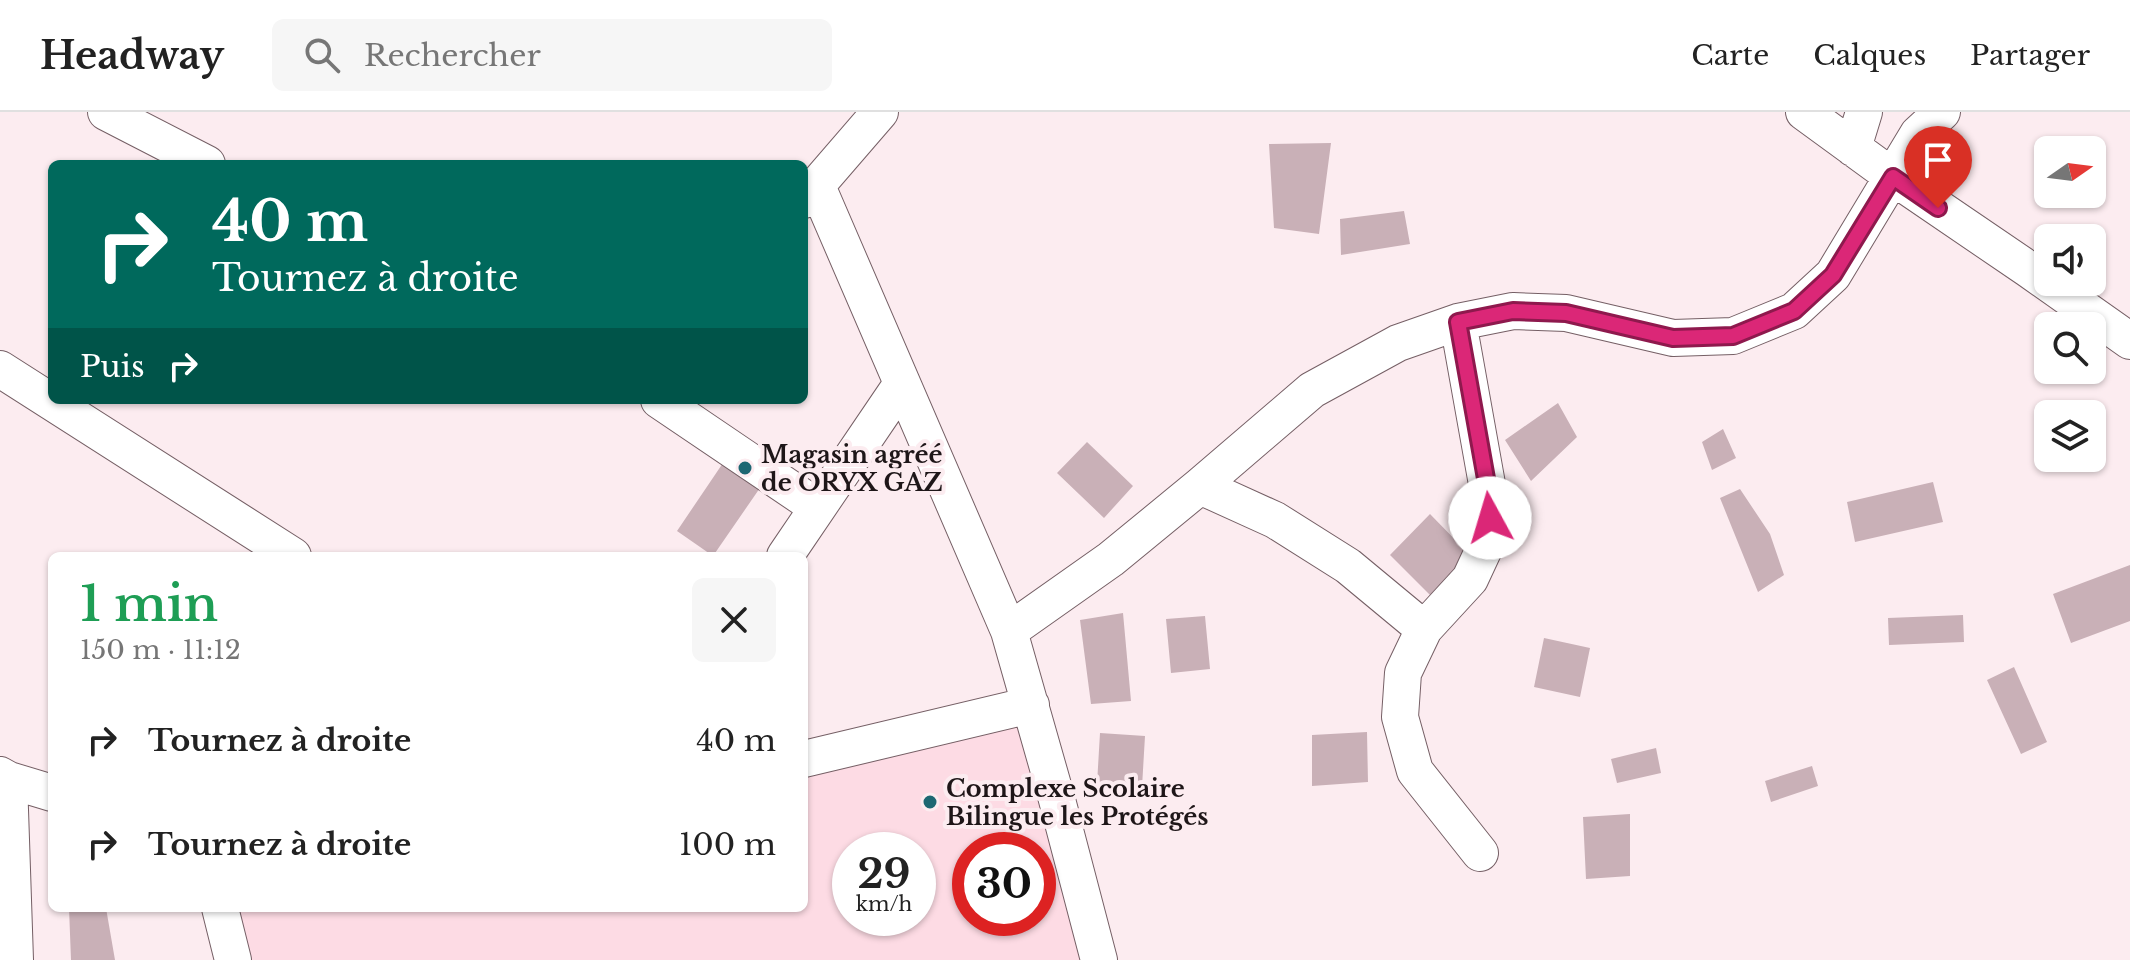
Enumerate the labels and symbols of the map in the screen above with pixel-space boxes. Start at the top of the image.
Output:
pin [1904,126,1972,208]
north arrow [2034,136,2106,208]
place label: Magasin agréé de ORYX GAZ [761,440,943,497]
marker: Magasin agréé de ORYX GAZ [736,459,754,477]
position arrow [1448,476,1532,560]
place label: Complexe Scolaire Bilingue les Protégés [946,774,1208,831]
marker: Complexe Scolaire Bilingue les Protégés [921,793,939,811]
speed limit sign: 30 [952,832,1056,936]

